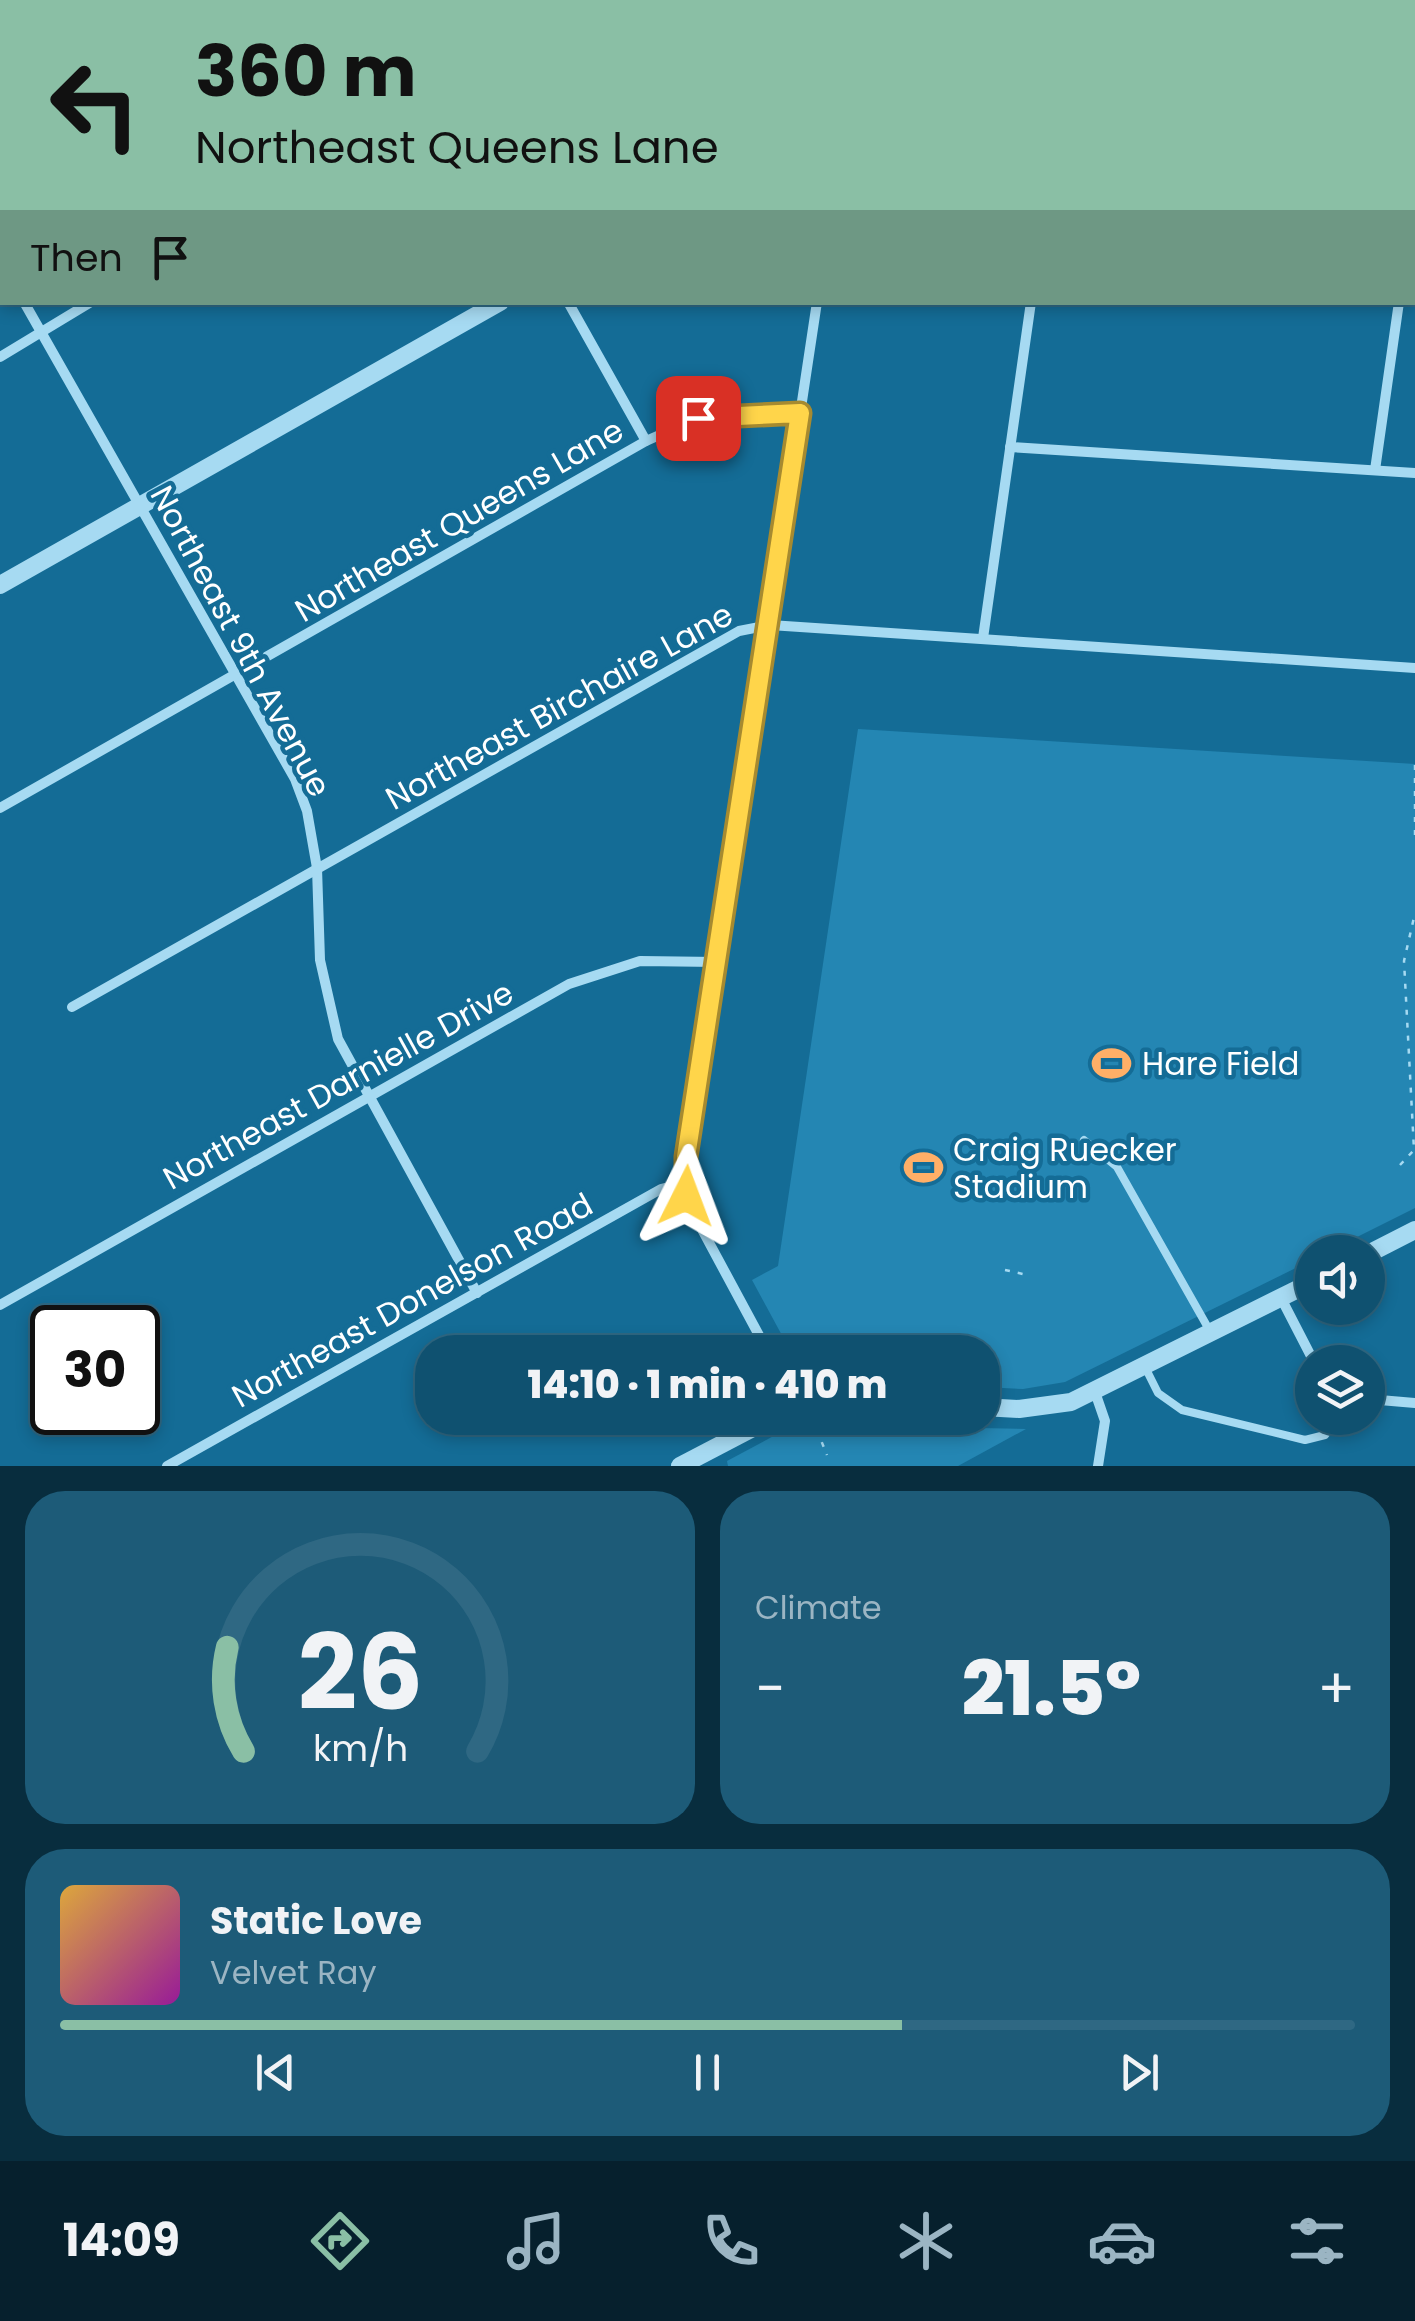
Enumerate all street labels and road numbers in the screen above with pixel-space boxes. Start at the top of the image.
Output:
street label: Northeast Queens Lane [287,407,631,633]
street label: Northeast 9th Avenue [140,478,342,804]
street label: Northeast Birchaire Lane [377,592,741,820]
street label: Northeast Darnielle Drive [155,970,521,1200]
street label: Northeast Donelson Road [223,1182,601,1418]

